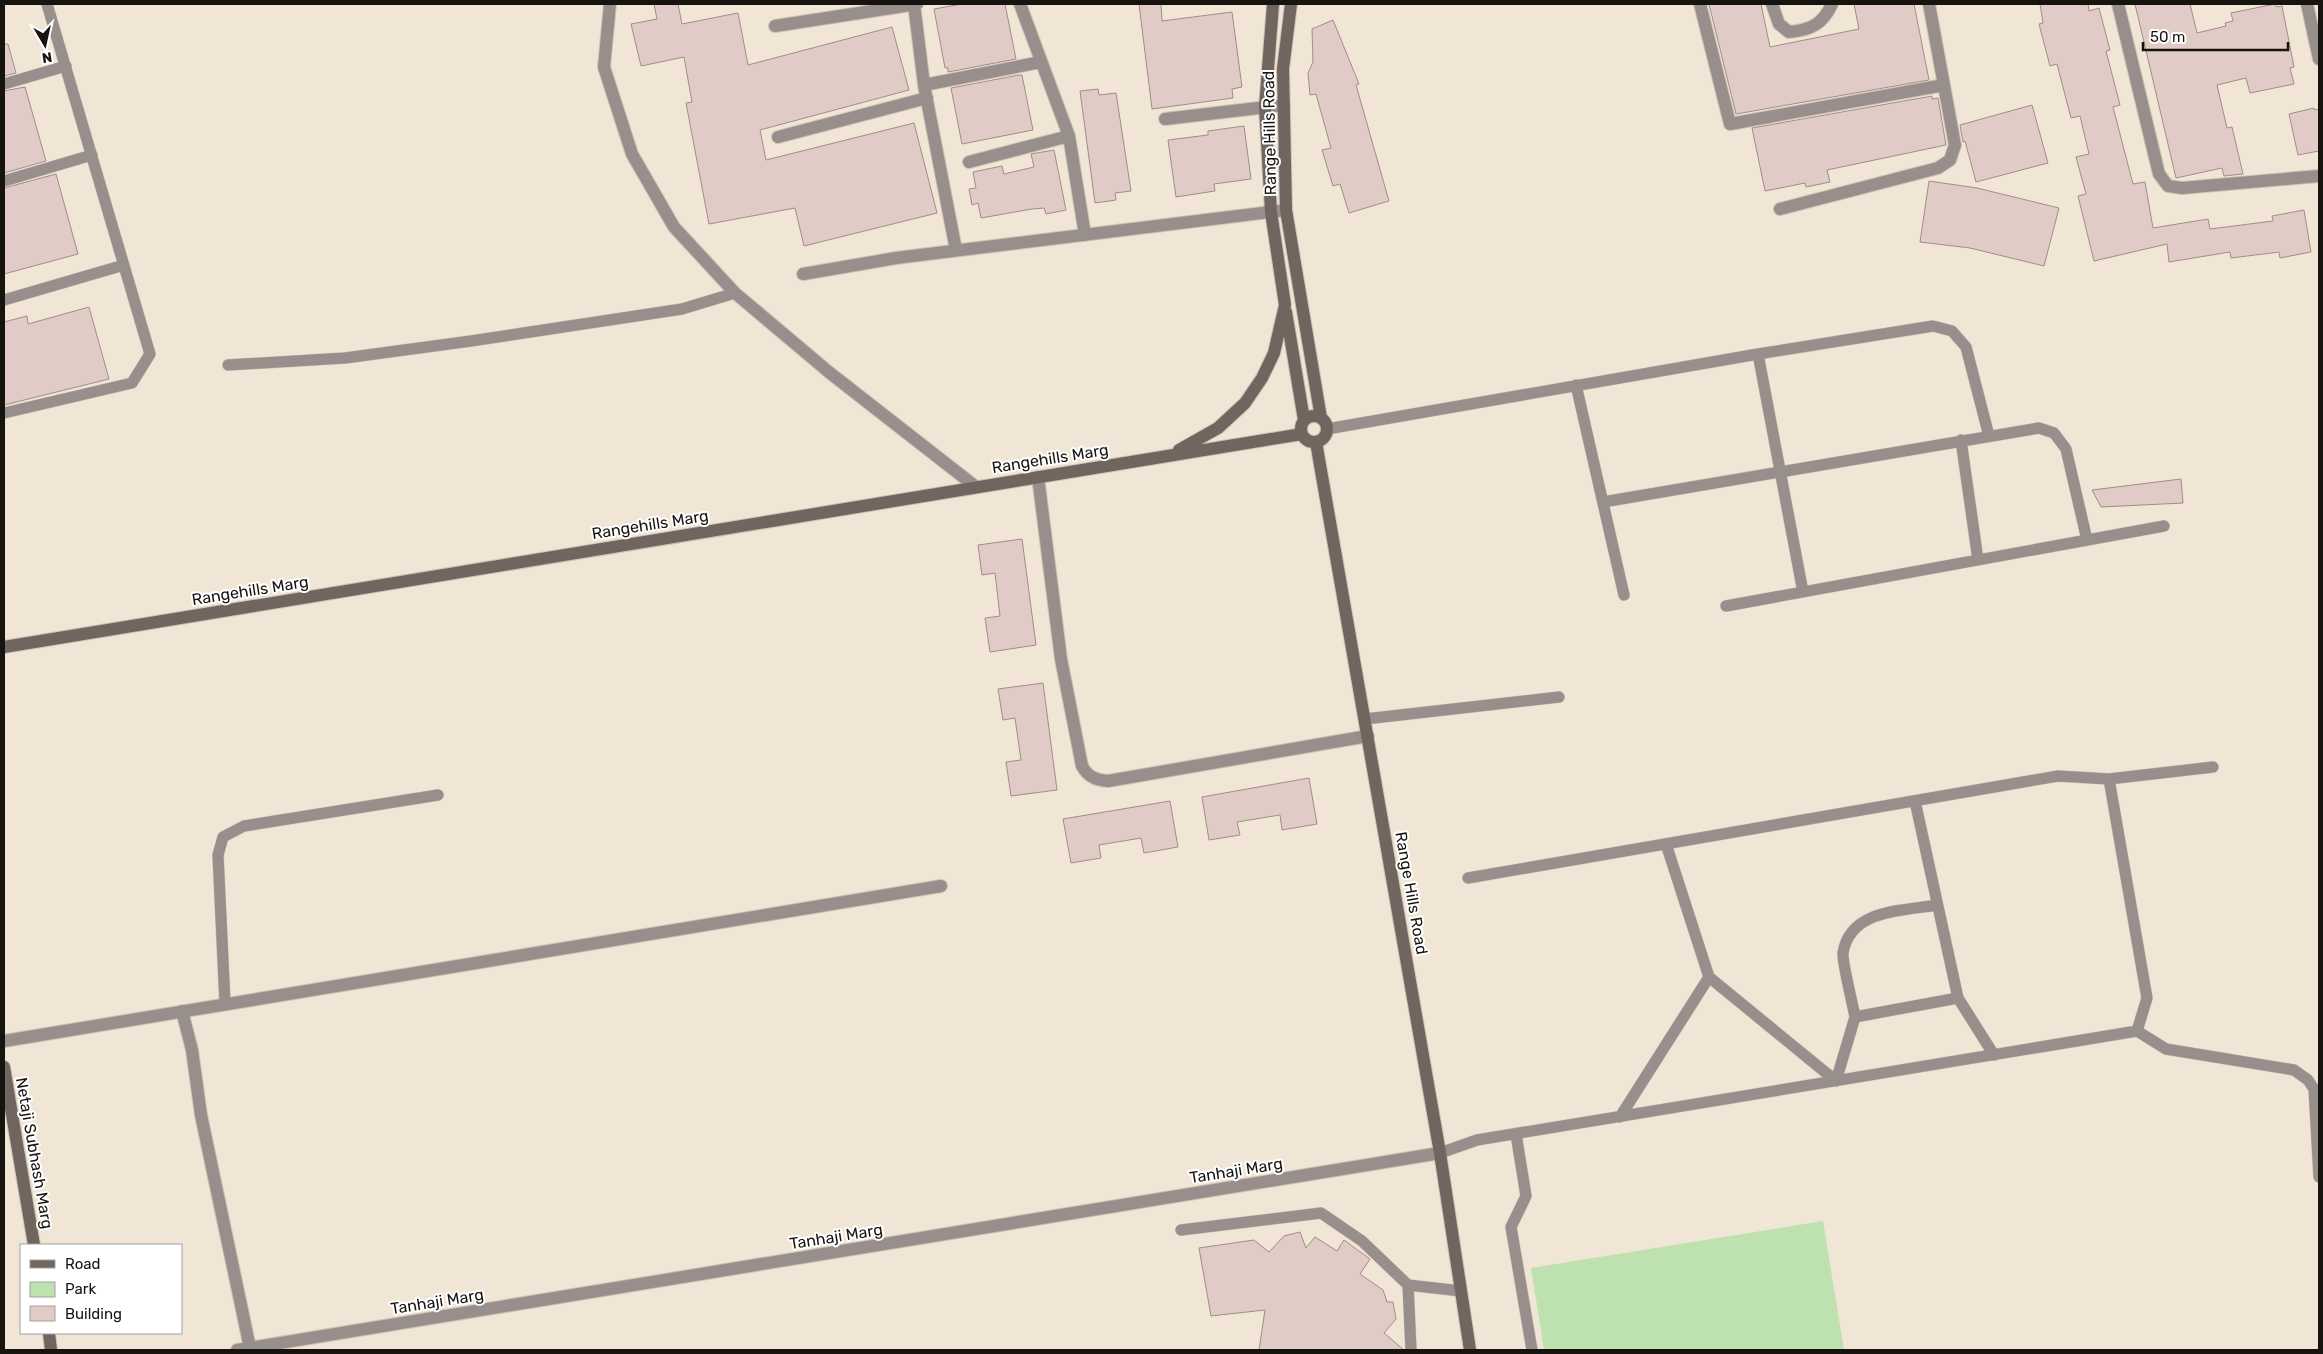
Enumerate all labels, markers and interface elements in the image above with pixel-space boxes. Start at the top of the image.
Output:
north arrow [20,20,70,70]
scale bar [2143,20,2288,52]
text: 50 m [2150,28,2185,46]
text: N [41,48,53,67]
street label: Range Hills Road [1259,71,1280,195]
street label: Rangehills Marg [990,440,1110,477]
street label: Rangehills Marg [590,506,710,543]
street label: Rangehills Marg [190,572,310,609]
street label: Range Hills Road [1391,830,1432,956]
street label: Netaji Subhash Marg [12,1076,57,1230]
street label: Tanhaji Marg [1188,1154,1284,1187]
street label: Tanhaji Marg [788,1220,884,1253]
legend [20,1244,182,1334]
text: Road [65,1255,101,1273]
text: Park [65,1280,96,1298]
street label: Tanhaji Marg [389,1285,485,1318]
text: Building [65,1305,122,1323]

